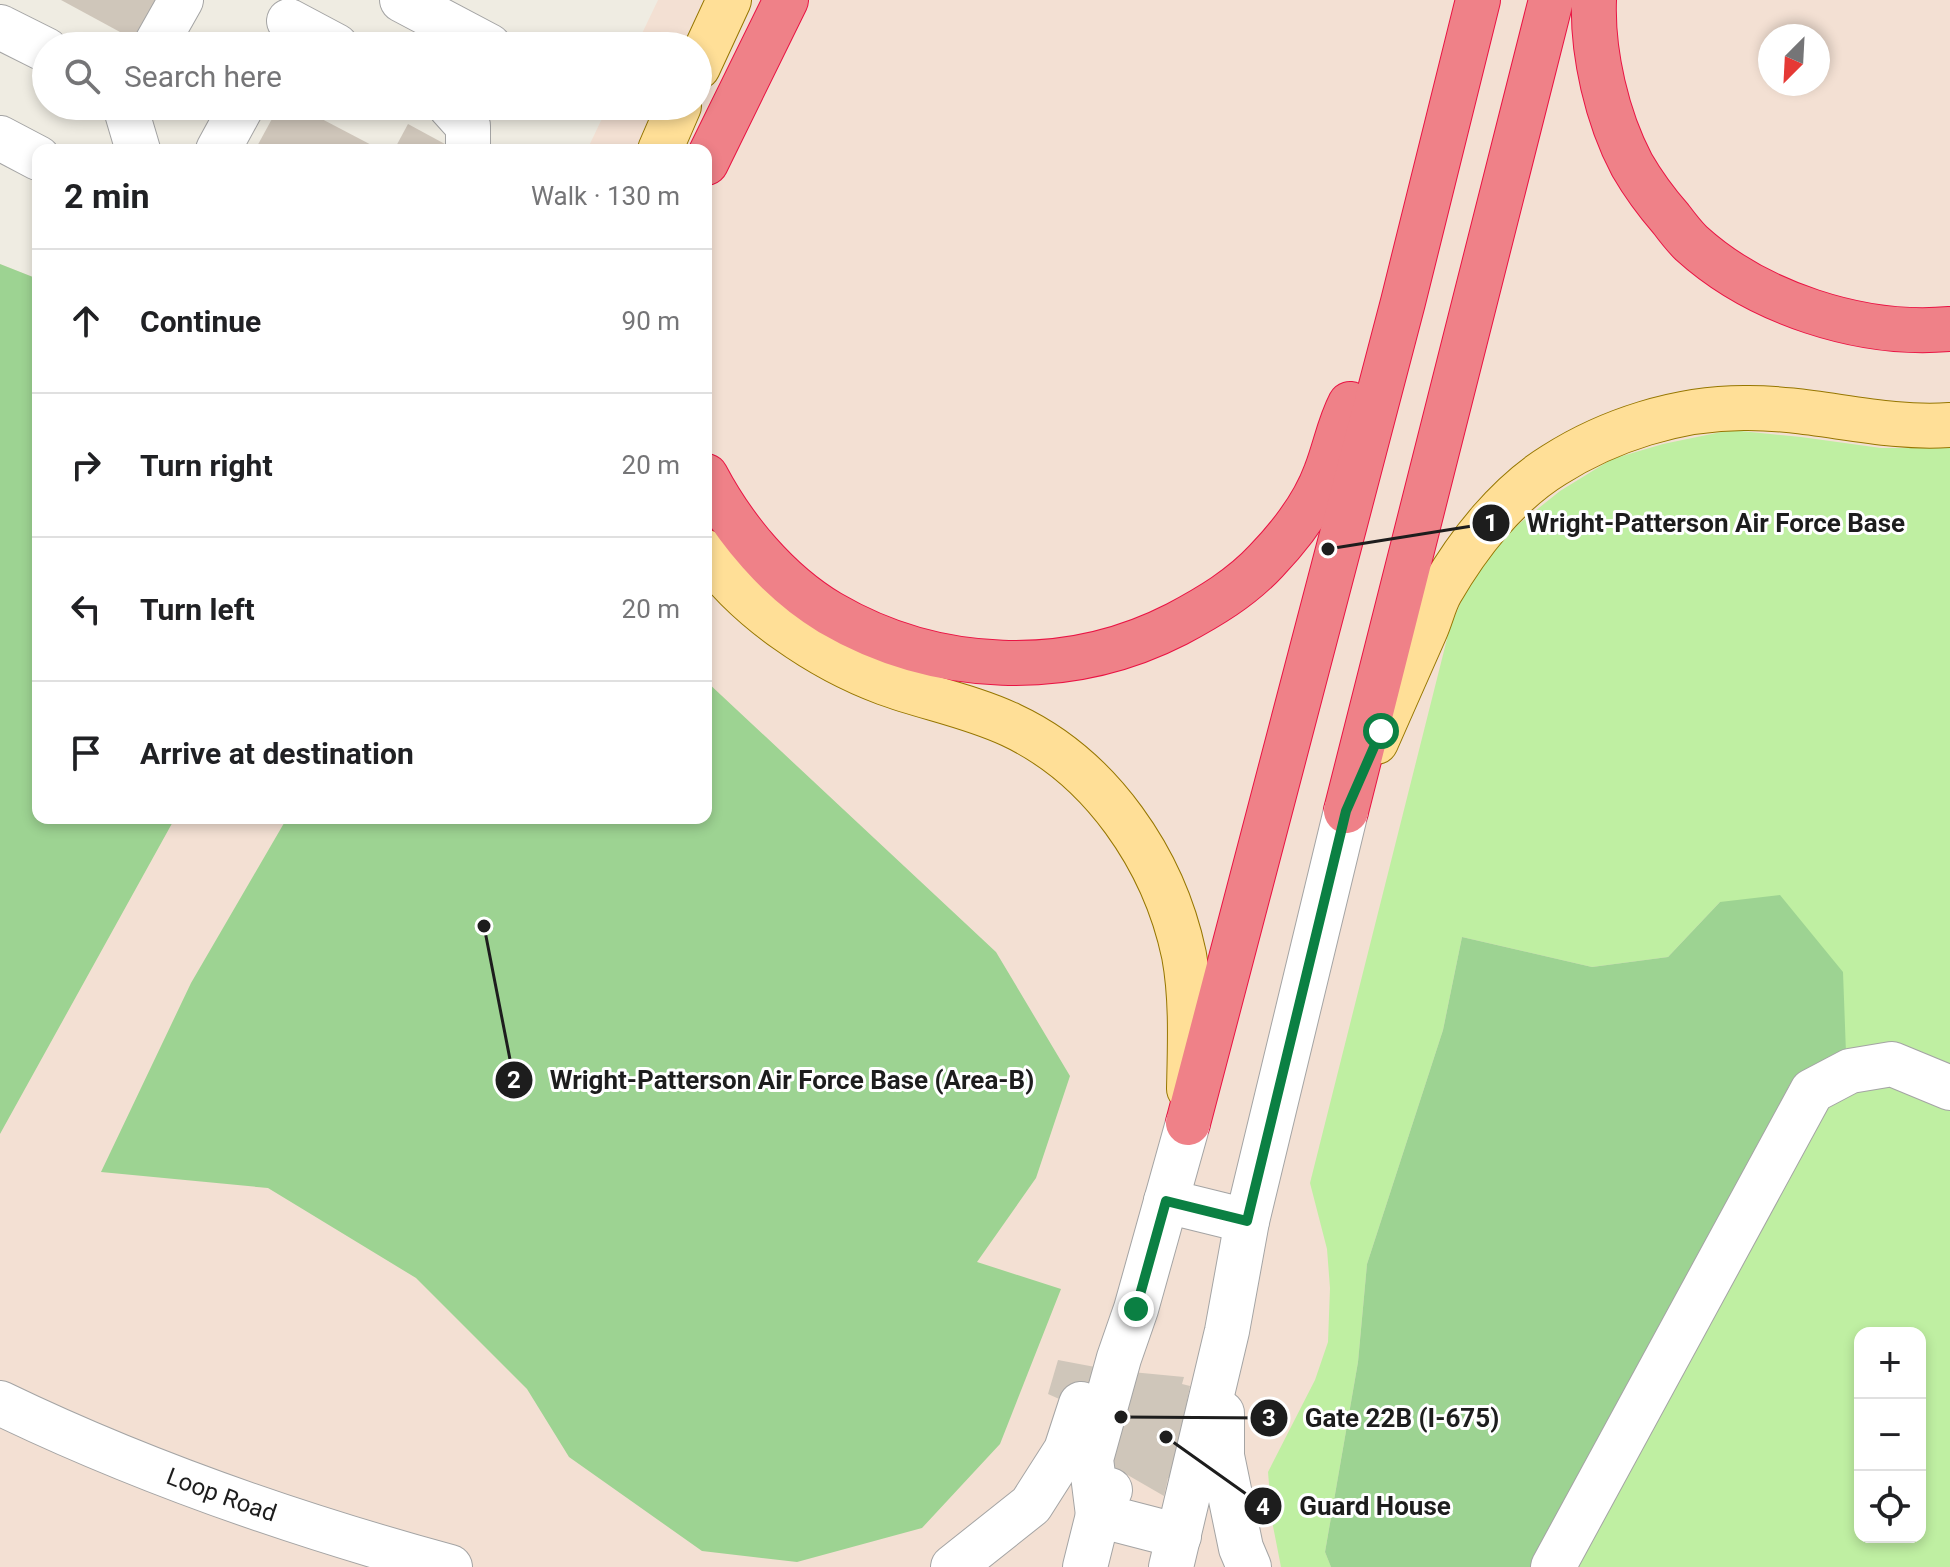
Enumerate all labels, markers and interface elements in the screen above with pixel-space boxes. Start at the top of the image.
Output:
north arrow [1758,24,1830,96]
search box [32,32,712,120]
icon: search [60,54,104,98]
text: Search here [124,59,282,94]
text: 2 min [64,176,149,216]
text: Walk · 130 m [531,181,680,211]
icon: ahead [64,299,108,343]
text: Continue [140,304,261,339]
text: 90 m [622,306,680,336]
icon: right [64,443,108,487]
text: Turn right [140,448,273,483]
text: 20 m [622,450,680,480]
callout: Wright-Patterson Air Force Base [1471,498,1921,548]
text: Wright-Patterson Air Force Base [1527,508,1905,538]
text: 1 [1484,509,1498,537]
icon: left [64,587,108,631]
text: Turn left [140,592,255,627]
text: 20 m [622,594,680,624]
route start [1363,713,1399,749]
icon: arrive [64,731,108,775]
text: Arrive at destination [140,736,414,771]
callout: Wright-Patterson Air Force Base (Area-B) [494,1055,1051,1105]
text: Wright-Patterson Air Force Base (Area-B) [550,1065,1034,1095]
text: 2 [507,1066,521,1094]
route end [1118,1291,1154,1327]
map controls [1854,1327,1926,1543]
button: + [1854,1327,1926,1399]
callout: Gate 22B (I-675) [1249,1393,1516,1443]
button: − [1854,1399,1926,1471]
text: Gate 22B (I-675) [1305,1403,1499,1433]
text: 3 [1262,1404,1276,1432]
street label: Loop Road [163,1462,280,1528]
button: locate [1854,1471,1926,1543]
callout: Guard House [1243,1481,1466,1531]
text: Guard House [1299,1491,1451,1521]
text: 4 [1256,1493,1270,1521]

